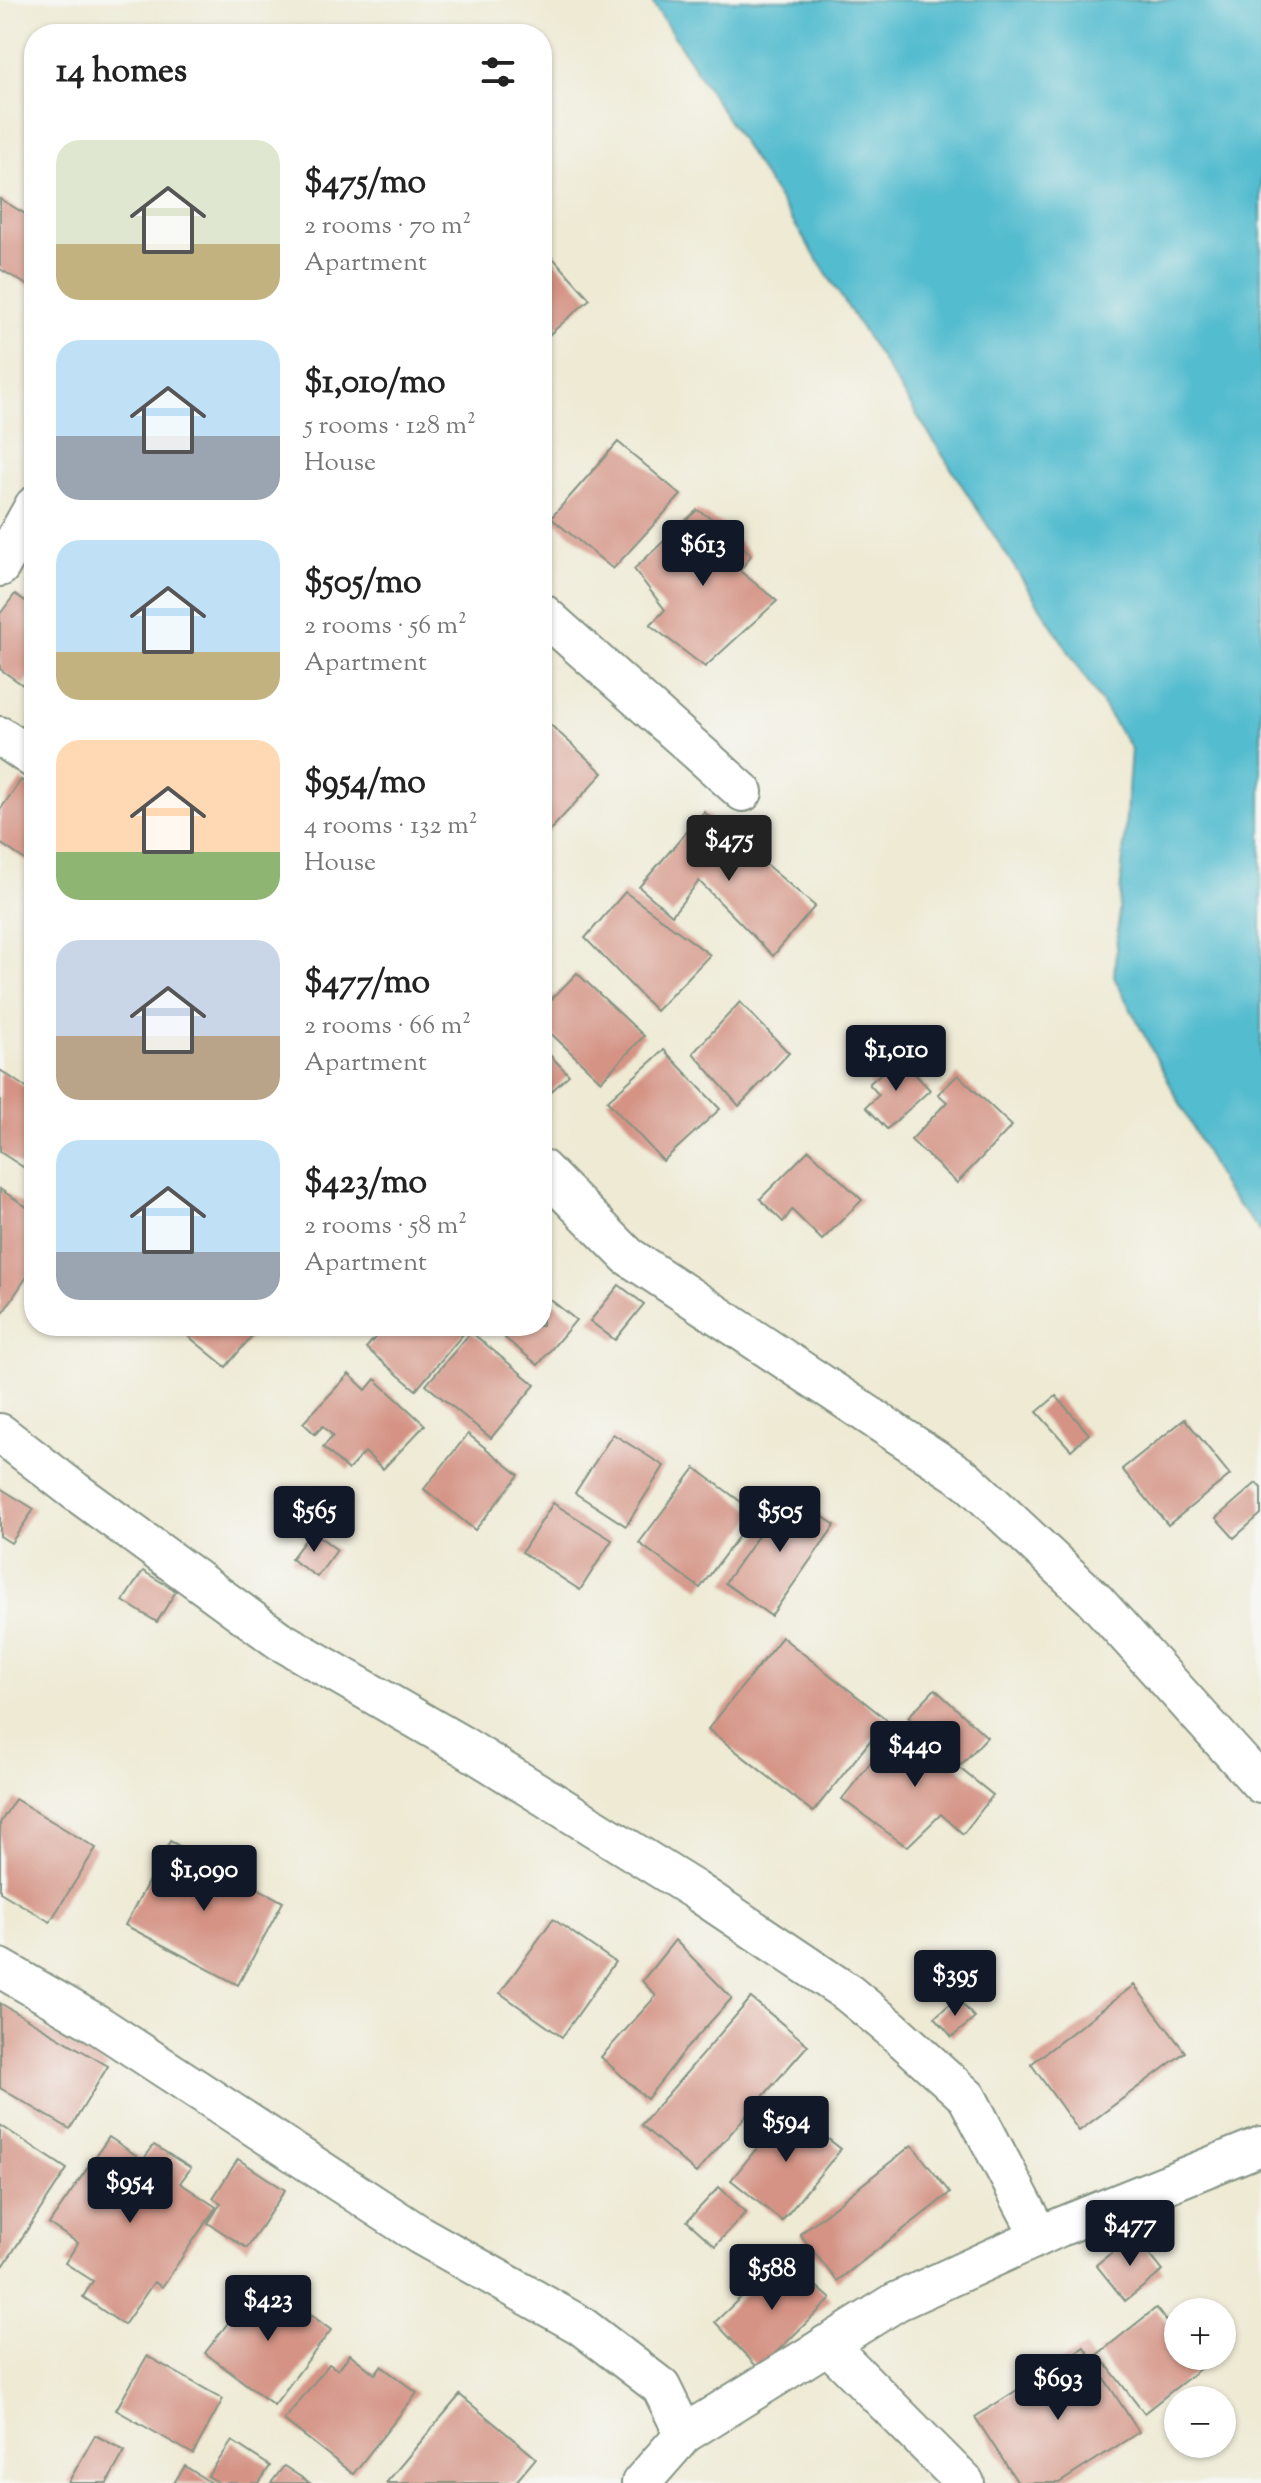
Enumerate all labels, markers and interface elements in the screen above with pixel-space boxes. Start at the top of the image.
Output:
text: 14 homes [56,48,187,97]
icon: filters [476,50,520,94]
text: $475/mo [304,159,426,208]
icon: home [120,172,216,268]
text: 2 rooms · 70 m² [304,208,471,245]
text: Apartment [304,245,427,282]
text: $1,010/mo [304,359,446,408]
icon: home [120,372,216,468]
text: 5 rooms · 128 m² [304,408,476,445]
text: House [304,445,376,482]
pin: $613 [656,520,750,588]
text: $613 [680,527,726,564]
text: $505/mo [304,559,422,608]
icon: home [120,572,216,668]
text: 2 rooms · 56 m² [304,608,467,645]
text: Apartment [304,645,427,682]
text: $954/mo [304,759,426,808]
icon: home [120,772,216,868]
text: 4 rooms · 132 m² [304,808,478,845]
pin: $475 [682,815,776,883]
text: $475 [705,822,753,859]
text: House [304,845,376,882]
text: $477/mo [304,959,430,1008]
icon: home [120,972,216,1068]
text: 2 rooms · 66 m² [304,1008,471,1045]
pin: $1,010 [831,1025,961,1093]
text: $1,010 [864,1032,928,1069]
text: Apartment [304,1045,427,1082]
text: $423/mo [304,1159,427,1208]
icon: home [120,1172,216,1268]
text: 2 rooms · 58 m² [304,1208,467,1245]
text: Apartment [304,1245,427,1282]
pin: $565 [267,1486,361,1554]
pin: $505 [733,1486,827,1554]
text: $565 [292,1493,336,1530]
text: $505 [757,1493,803,1530]
pin: $440 [868,1721,962,1789]
text: $440 [888,1728,942,1765]
pin: $1,090 [139,1845,269,1913]
text: $1,090 [170,1852,238,1889]
pin: $395 [908,1950,1002,2018]
text: $395 [932,1957,978,1994]
pin: $594 [739,2096,833,2164]
text: $594 [762,2103,810,2140]
pin: $954 [83,2157,177,2225]
text: $954 [106,2164,154,2201]
pin: $477 [1083,2200,1177,2268]
text: $477 [1103,2207,1157,2244]
pin: $588 [725,2244,819,2312]
text: $588 [748,2251,796,2288]
pin: $423 [221,2275,315,2343]
text: $423 [243,2282,293,2319]
map controls [1164,2298,1236,2458]
button: + [1164,2298,1236,2370]
pin: $693 [1011,2354,1105,2422]
text: $693 [1033,2361,1083,2398]
button: − [1164,2386,1236,2458]

